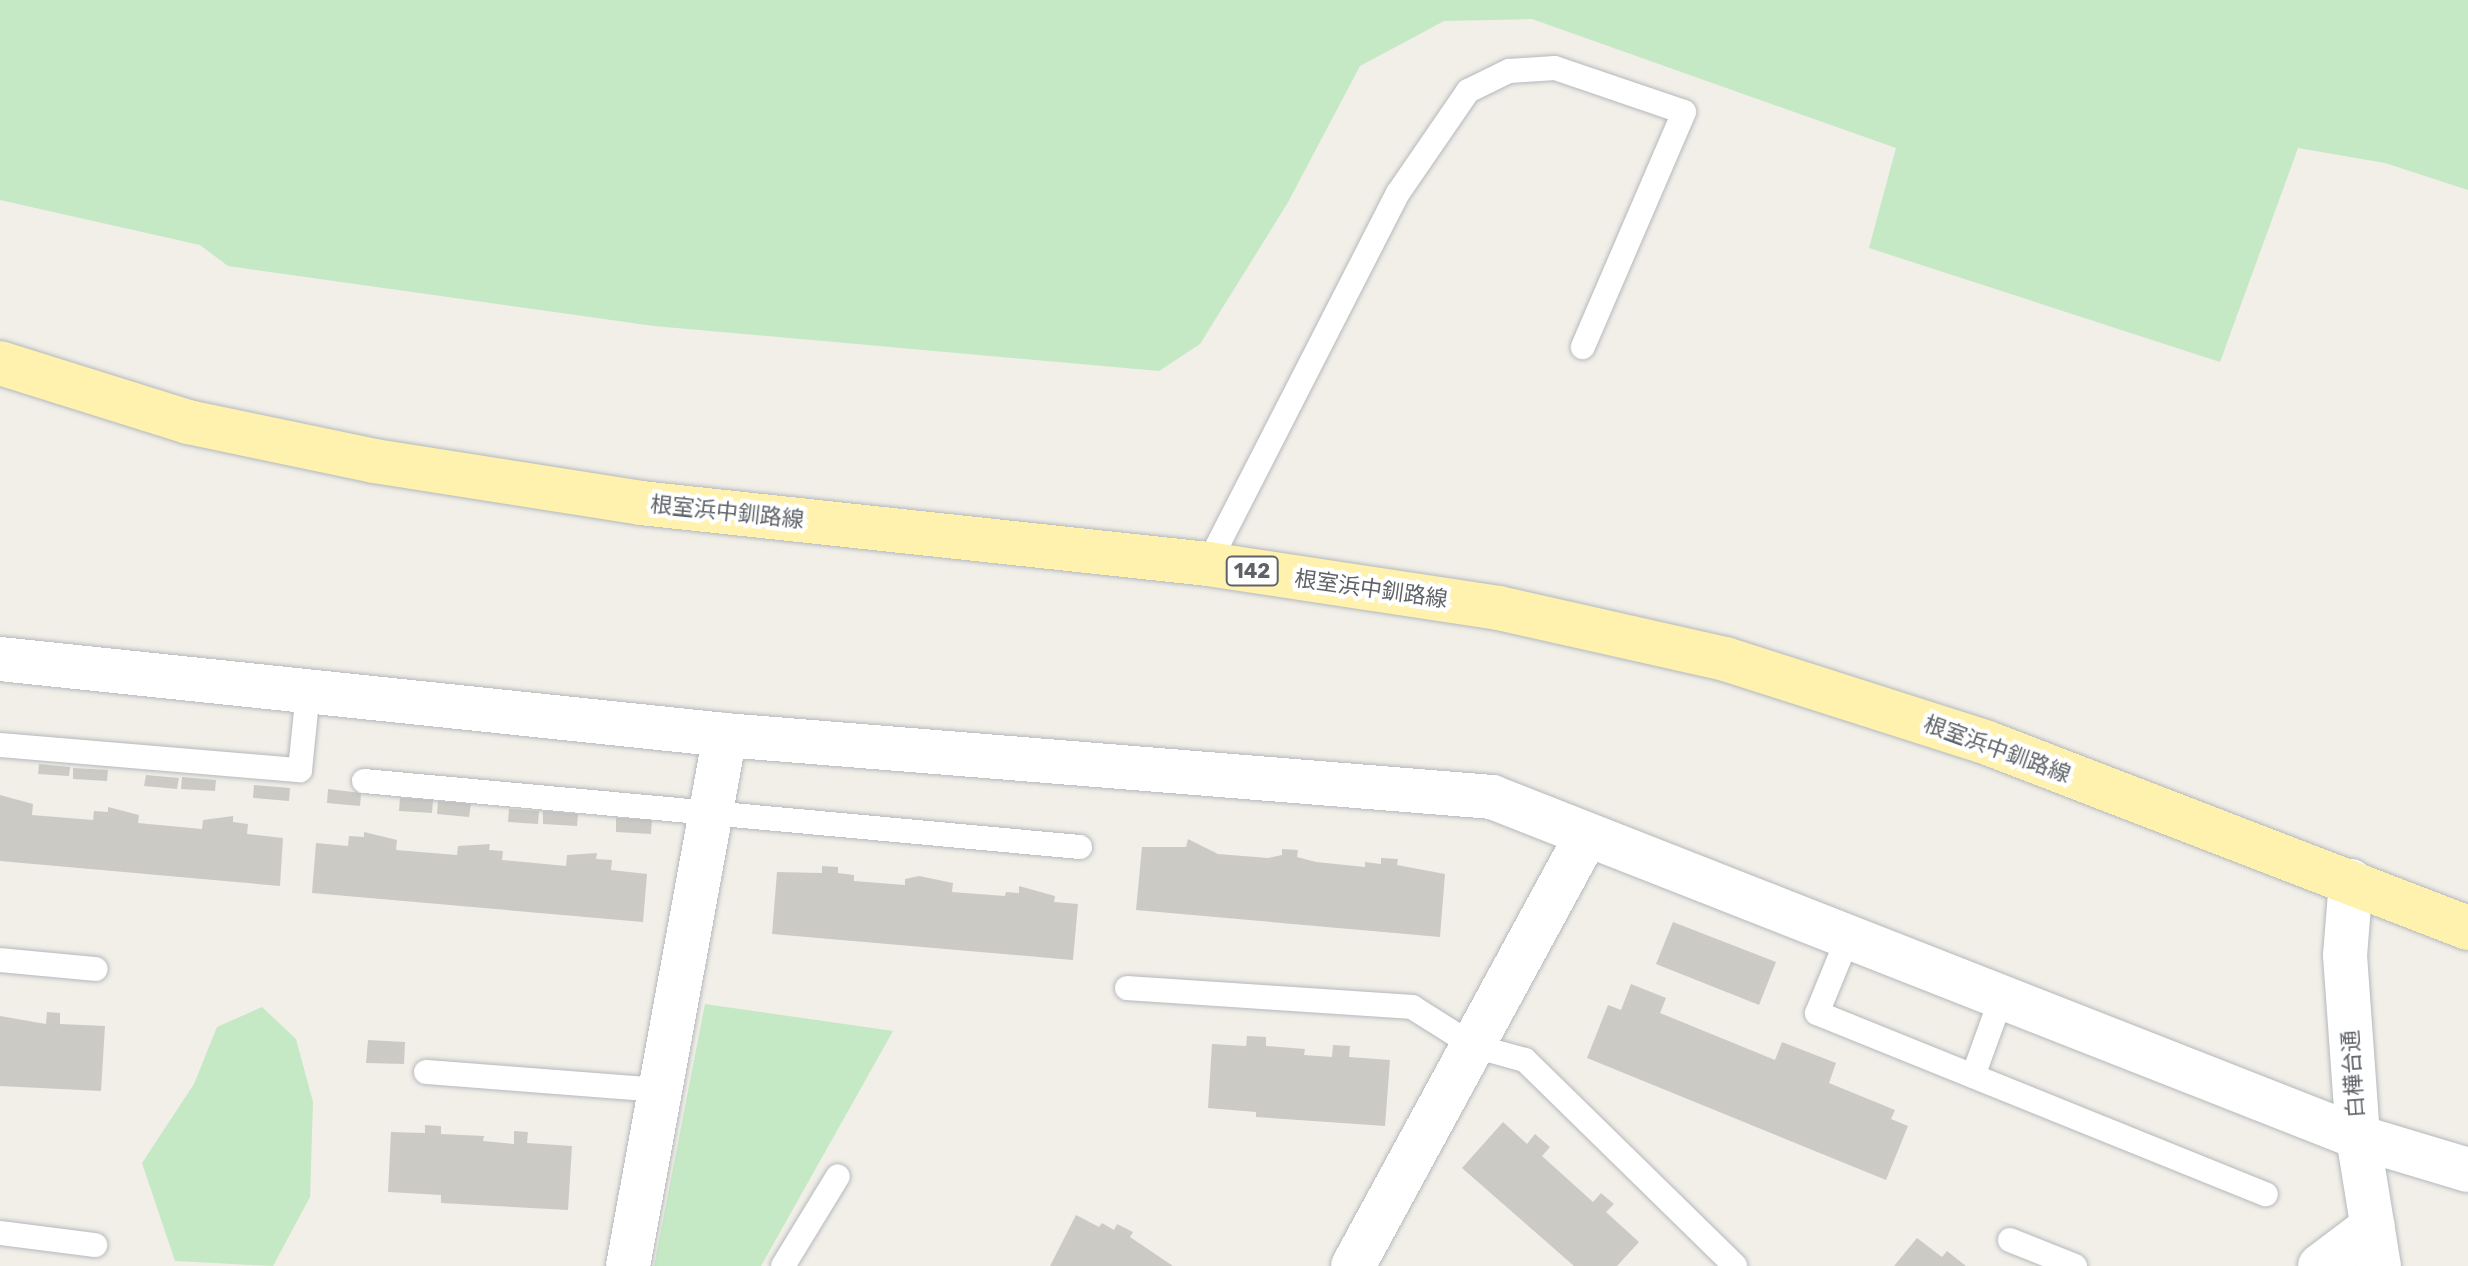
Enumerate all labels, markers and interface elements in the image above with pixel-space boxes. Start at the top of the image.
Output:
street label: 根室浜中釧路線 [649,491,805,533]
road number: 142 [1224,555,1280,587]
street label: 根室浜中釧路線 [1293,565,1449,613]
street label: 根室浜中釧路線 [1920,710,2074,788]
street label: 白樺台通 [2337,1029,2369,1119]

